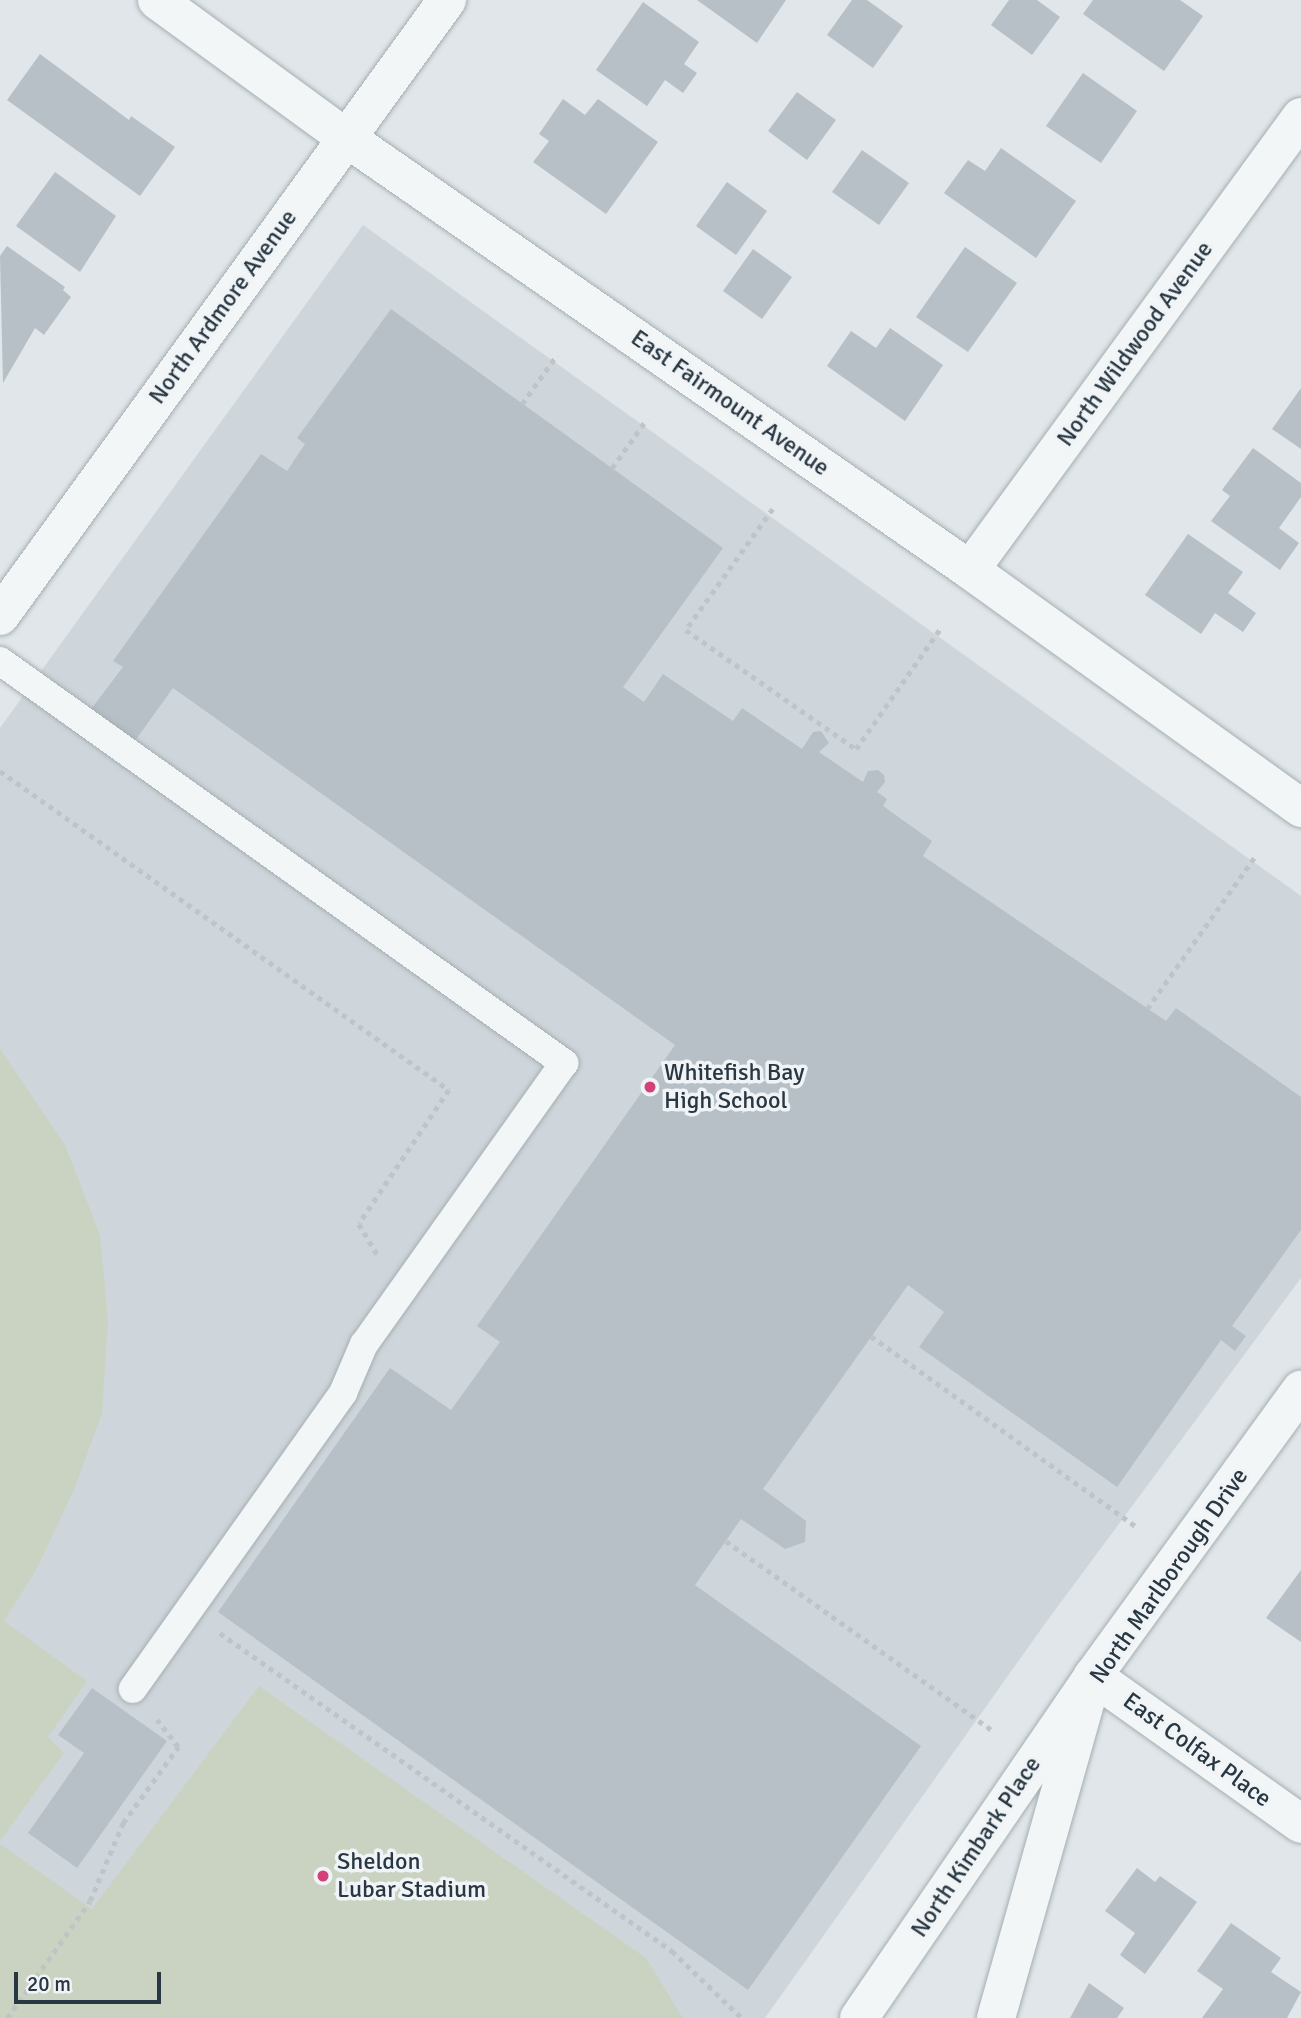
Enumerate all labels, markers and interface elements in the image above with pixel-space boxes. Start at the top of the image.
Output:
street label: North Ardmore Avenue [143,204,303,410]
street label: North Wildwood Avenue [1051,236,1219,452]
street label: East Fairmount Avenue [625,324,835,482]
place label: Whitefish Bay High School [664,1059,804,1115]
marker: Whitefish Bay High School [642,1079,658,1095]
street label: North Marlborough Drive [1084,1463,1254,1689]
street label: East Colfax Place [1117,1687,1277,1813]
street label: North Kimbark Place [905,1751,1047,1943]
place label: Sheldon Lubar Stadium [337,1848,486,1904]
marker: Sheldon Lubar Stadium [315,1868,331,1884]
scale bar [18,1958,164,2002]
text: 20 m [27,1971,71,1997]

